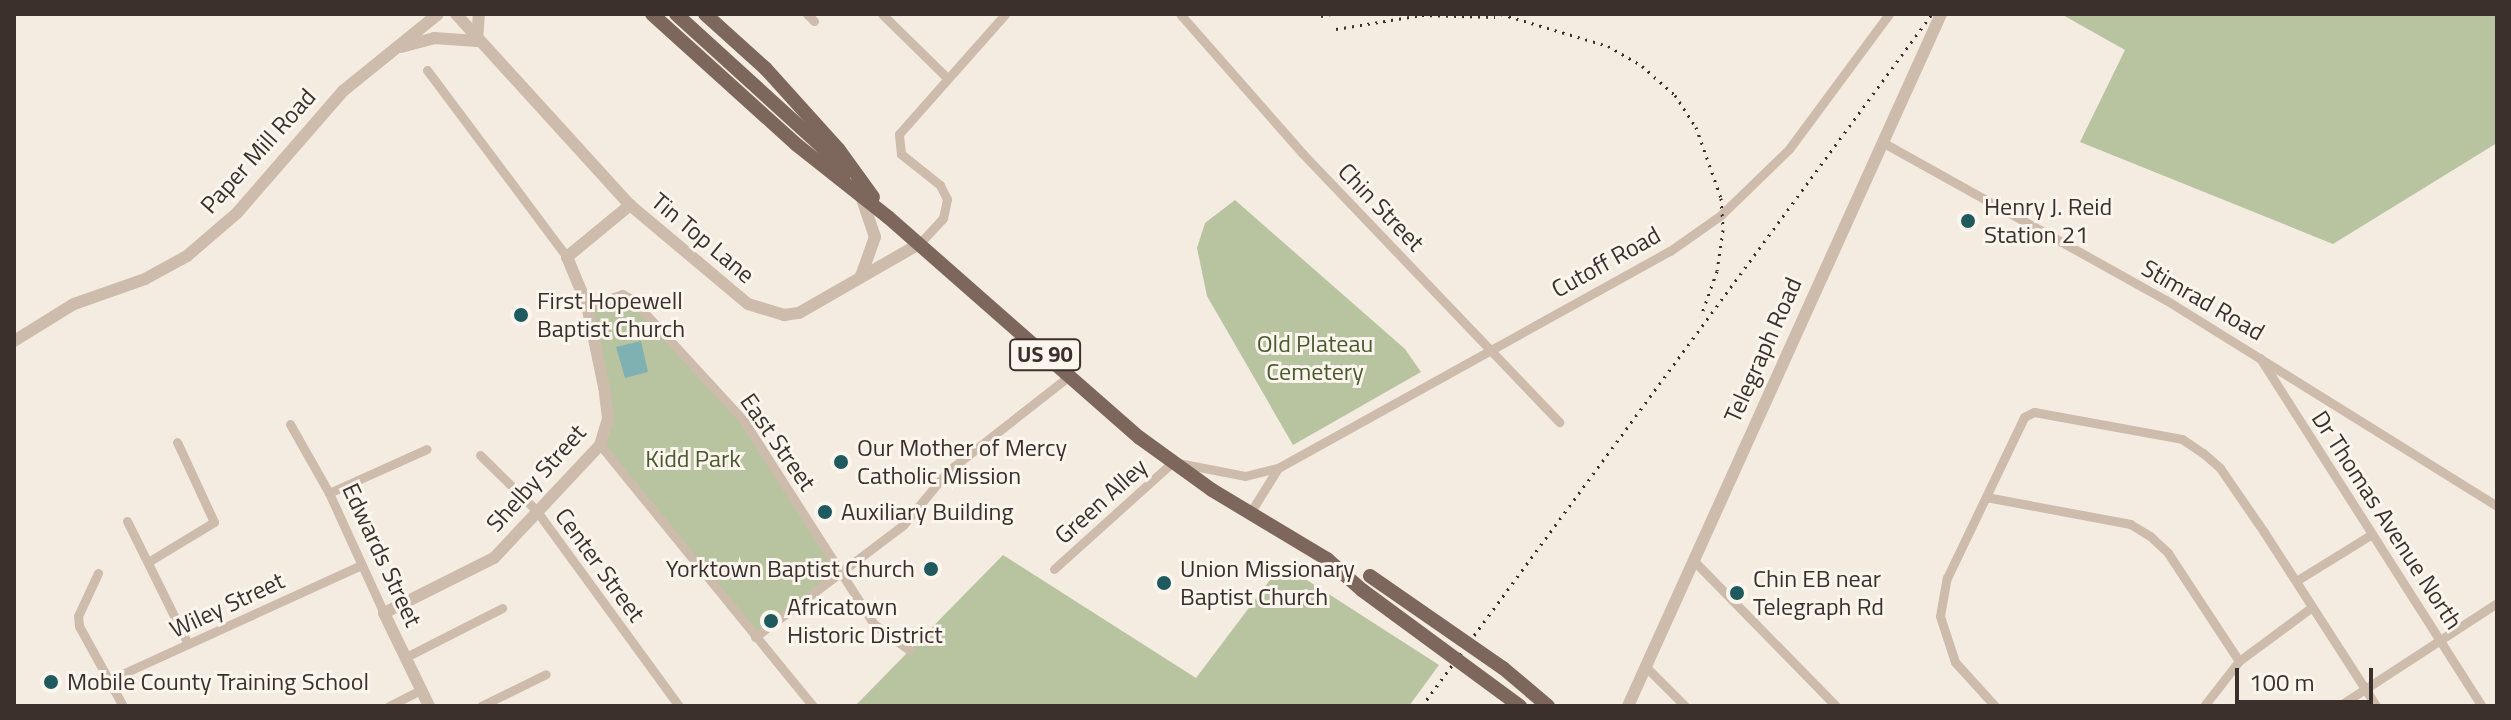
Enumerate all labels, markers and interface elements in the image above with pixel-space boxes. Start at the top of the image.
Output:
street label: Paper Mill Road [194,83,322,219]
street label: Chin Street [1332,157,1430,257]
street label: Tin Top Lane [646,187,760,289]
place label: Henry J. Reid Station 21 [1984,193,2112,249]
marker: Henry J. Reid Station 21 [1959,212,1977,230]
street label: Cutoff Road [1547,220,1665,304]
street label: Stimrad Road [2137,253,2269,347]
street label: Telegraph Road [1718,273,1808,427]
place label: First Hopewell Baptist Church [537,287,685,343]
marker: First Hopewell Baptist Church [512,306,530,324]
park label: Old Plateau Cemetery [1257,330,1373,386]
road number: US 90 [1009,337,1081,373]
street label: East Street [734,388,822,496]
street label: Dr Thomas Avenue North [2306,405,2468,635]
street label: Shelby Street [480,418,592,538]
place label: Our Mother of Mercy Catholic Mission [857,434,1067,490]
park label: Kidd Park [645,445,741,473]
street label: Green Alley [1049,452,1153,550]
marker: Our Mother of Mercy Catholic Mission [832,453,850,471]
street label: Edwards Street [336,479,428,631]
place label: Auxiliary Building [841,498,1014,526]
street label: Center Street [549,502,651,628]
marker: Auxiliary Building [816,503,834,521]
place label: Yorktown Baptist Church [666,555,915,583]
place label: Union Missionary Baptist Church [1180,555,1355,611]
marker: Yorktown Baptist Church [922,560,940,578]
place label: Chin EB near Telegraph Rd [1753,565,1884,621]
street label: Wiley Street [165,566,289,644]
marker: Union Missionary Baptist Church [1155,574,1173,592]
marker: Chin EB near Telegraph Rd [1728,584,1746,602]
place label: Africatown Historic District [787,593,943,649]
marker: Africatown Historic District [762,612,780,630]
scale bar [2239,652,2377,702]
text: 100 m [2249,664,2315,700]
place label: Mobile County Training School [67,668,369,696]
marker: Mobile County Training School [42,673,60,691]

